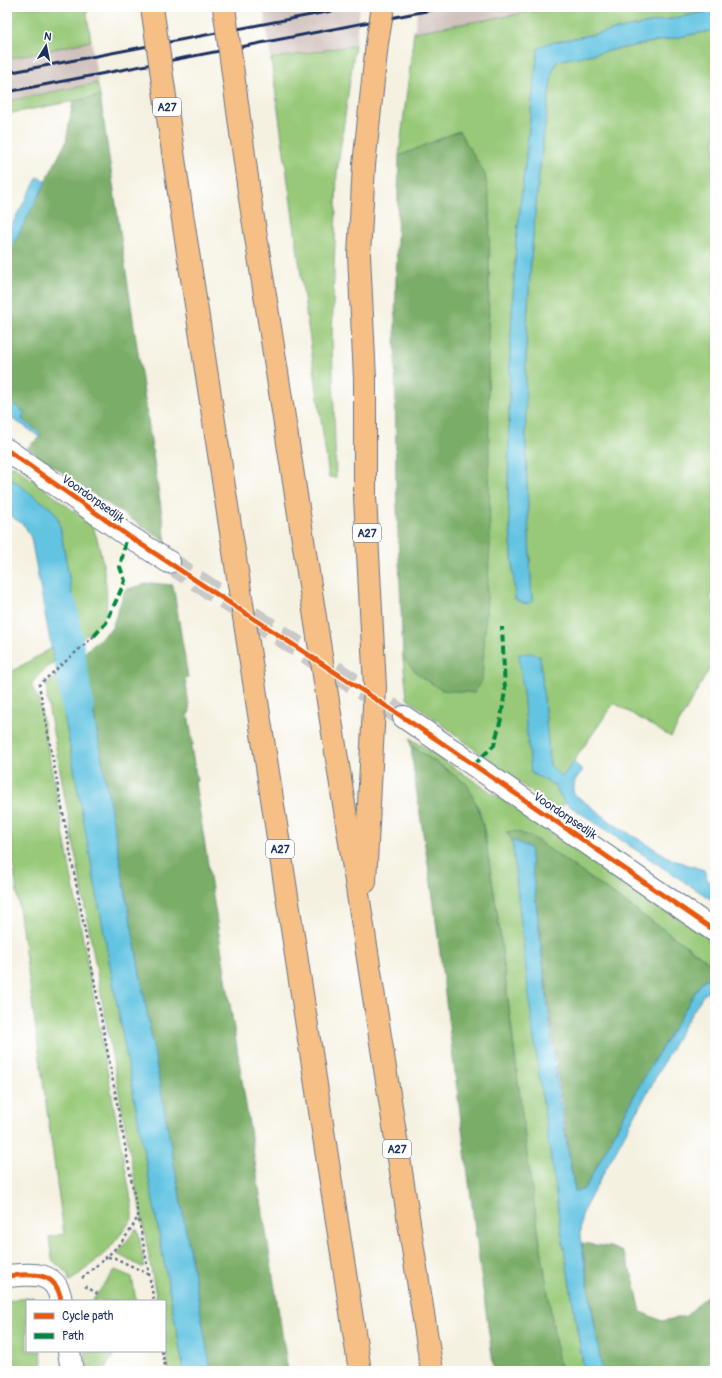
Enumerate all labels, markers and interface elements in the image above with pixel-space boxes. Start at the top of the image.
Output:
north arrow [26,26,66,66]
text: N [43,30,53,44]
road number: A27 [153,98,181,116]
street label: Voordorpsedijk [59,472,127,526]
road number: A27 [353,524,381,542]
street label: Voordorpsedijk [530,789,600,843]
road number: A27 [266,840,294,858]
road number: A27 [383,1140,411,1158]
legend [26,1300,166,1352]
text: Cycle path [62,1309,114,1324]
text: Path [62,1329,84,1344]

